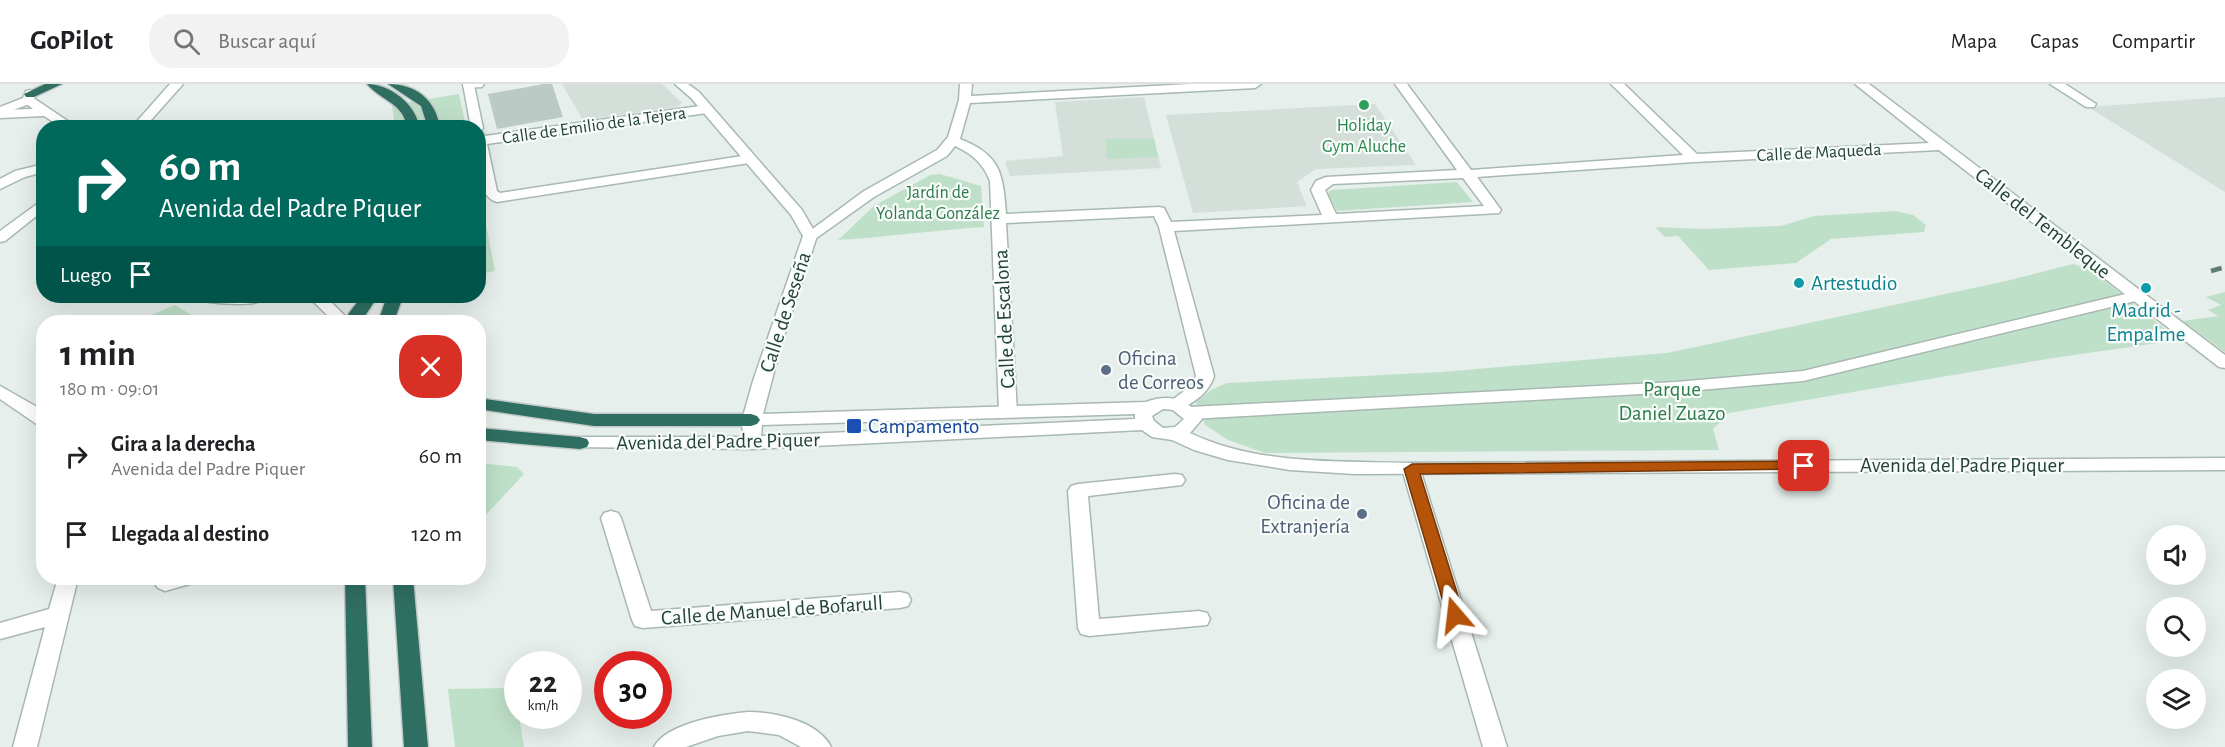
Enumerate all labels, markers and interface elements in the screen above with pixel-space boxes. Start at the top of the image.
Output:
search box [149,14,569,68]
icon: search [170,25,203,58]
text: GoPilot [30,27,113,55]
text: Buscar aquí [218,30,316,52]
text: Mapa [1951,31,1997,52]
text: Capas [2030,31,2079,52]
text: Compartir [2112,31,2195,52]
marker: Holiday Gym Aluche [1357,98,1371,112]
street label: Calle de Emilio de la Tejera [501,104,687,148]
place label: Holiday Gym Aluche [1322,117,1406,156]
street label: Calle de Maqueda [1756,141,1882,165]
icon: right [60,144,138,222]
text: 60 m [159,146,241,188]
street label: Calle del Tembleque [1971,164,2114,283]
park label: Jardín de Yolanda González [876,184,1000,223]
text: Avenida del Padre Piquer [159,195,421,222]
street label: Calle de Escalona [990,248,1019,389]
street label: Calle de Seseña [756,249,815,375]
icon: arrive [124,258,157,291]
text: Luego [60,264,112,286]
place label: Artestudio [1811,273,1897,294]
marker: Artestudio [1792,276,1806,290]
marker: Madrid - Empalme [2139,281,2153,295]
place label: Madrid - Empalme [2107,300,2185,345]
button: close [399,335,462,398]
text: 1 min [60,336,136,372]
place label: Oficina de Correos [1118,348,1204,393]
marker: Oficina de Correos [1099,363,1113,377]
text: 180 m · 09:01 [60,379,159,399]
park label: Parque Daniel Zuazo [1618,379,1726,424]
place label: Campamento [868,416,979,437]
marker: Campamento [845,417,863,435]
street label: Avenida del Padre Piquer [616,429,820,454]
text: Gira a la derecha [111,433,256,455]
icon: right [60,440,93,473]
pin [1778,440,1829,491]
text: 60 m [419,445,462,467]
icon: arrive [1787,449,1820,482]
street label: Avenida del Padre Piquer [1860,455,2064,476]
text: Avenida del Padre Piquer [111,459,305,479]
place label: Oficina de Extranjería [1260,492,1350,537]
marker: Oficina de Extranjería [1355,507,1369,521]
icon: arrive [60,518,93,551]
text: Llegada al destino [111,523,269,545]
text: 120 m [412,523,462,545]
map controls [2146,525,2206,729]
button: sound [2146,525,2206,585]
position arrow [1423,583,1487,647]
street label: Calle de Manuel de Bofarull [660,592,884,629]
button: search [2146,597,2206,657]
speed limit sign: 30 [594,651,672,729]
text: 22 [529,668,557,698]
button: layers [2146,669,2206,729]
text: km/h [528,698,558,713]

